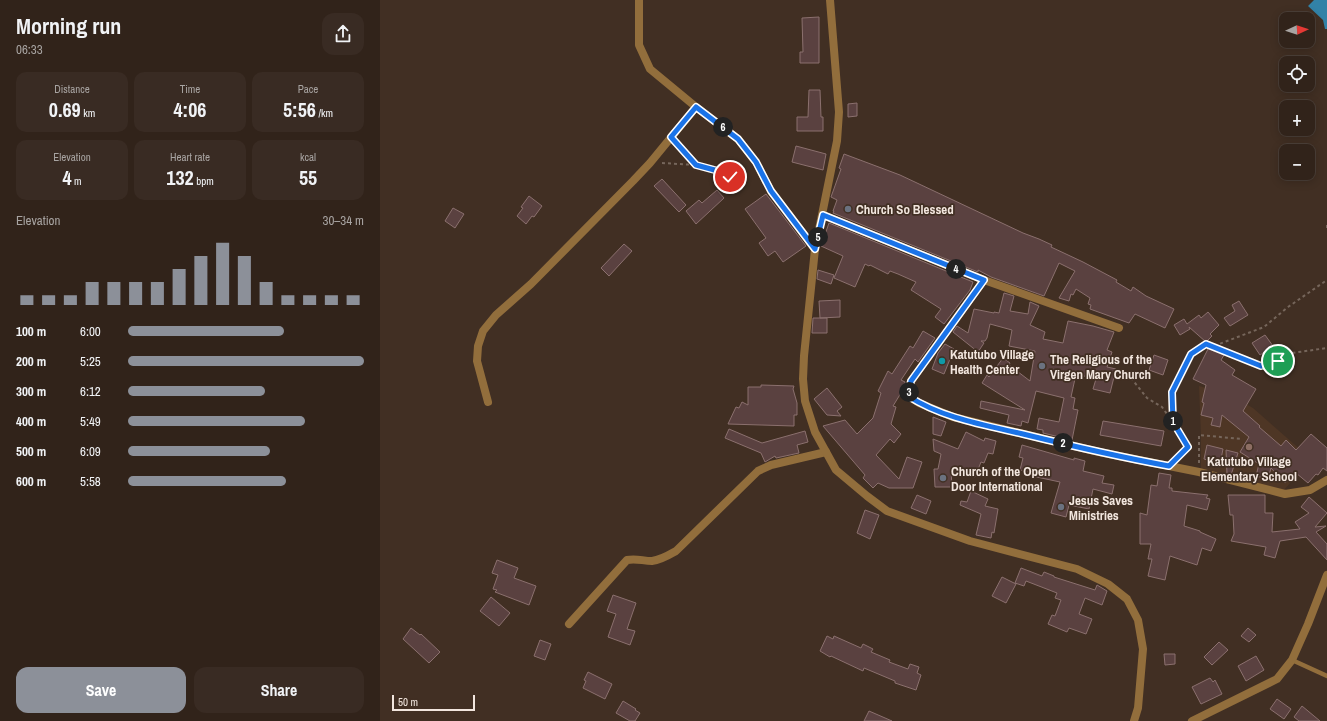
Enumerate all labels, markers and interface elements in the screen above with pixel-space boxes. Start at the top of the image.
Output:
text: Morning run [16,11,121,41]
north arrow [1279,12,1315,48]
map controls [1279,12,1315,180]
button: share [322,13,364,55]
text: 06:33 [16,41,43,58]
button: locate [1279,56,1315,92]
text: Distance [54,82,90,96]
text: Time [180,82,200,96]
text: Pace [298,82,318,96]
text: 0.69 [49,96,81,123]
text: 4:06 [174,96,206,123]
text: 5:56 [283,96,316,123]
button: + [1279,100,1315,136]
text: km [81,106,95,120]
text: /km [316,106,333,120]
pin: 6 [713,117,733,137]
text: 6 [720,120,726,134]
button: − [1279,144,1315,180]
text: Elevation [53,150,91,164]
text: Heart rate [170,150,210,164]
text: kcal [300,150,316,164]
pin [713,160,747,194]
text: 4 [62,164,72,191]
text: 132 [166,164,194,191]
text: 55 [299,164,317,191]
icon: check [719,166,741,188]
text: m [72,174,82,188]
text: bpm [194,174,214,188]
place label: Church So Blessed [856,201,954,218]
marker: Church So Blessed [843,204,853,214]
text: Elevation [16,212,60,229]
text: 30–34 m [323,212,364,229]
pin: 5 [808,227,828,247]
text: 5 [815,230,821,244]
pin: 4 [946,259,966,279]
text: 4 [953,262,959,276]
text: 100 m [16,323,46,340]
text: 6:00 [80,323,101,340]
pin [1261,344,1295,378]
place label: Katutubo Village Health Center [950,346,1034,378]
icon: arrive [1267,350,1289,372]
place label: The Religious of the Virgen Mary Church [1050,351,1152,383]
text: 200 m [16,353,46,370]
text: 5:25 [80,353,101,370]
marker: Katutubo Village Health Center [937,356,947,366]
marker: The Religious of the Virgen Mary Church [1037,361,1047,371]
pin: 3 [899,382,919,402]
text: 300 m [16,383,46,400]
text: 6:12 [80,383,101,400]
text: 3 [906,385,912,399]
pin: 1 [1163,411,1183,431]
text: 400 m [16,413,46,430]
text: 5:49 [80,413,101,430]
text: 1 [1170,414,1176,428]
pin: 2 [1053,433,1073,453]
text: 2 [1060,436,1066,450]
marker: Katutubo Village Elementary School [1244,442,1254,452]
text: 500 m [16,443,46,460]
text: 6:09 [80,443,101,460]
place label: Katutubo Village Elementary School [1201,453,1297,485]
place label: Church of the Open Door International [951,463,1051,495]
text: 600 m [16,473,46,490]
text: 5:58 [80,473,101,490]
marker: Church of the Open Door International [938,473,948,483]
place label: Jesus Saves Ministries [1069,492,1133,524]
marker: Jesus Saves Ministries [1056,502,1066,512]
button: Save [16,667,186,713]
button: Share [194,667,364,713]
scale bar [392,693,475,712]
text: 50 m [398,695,418,709]

